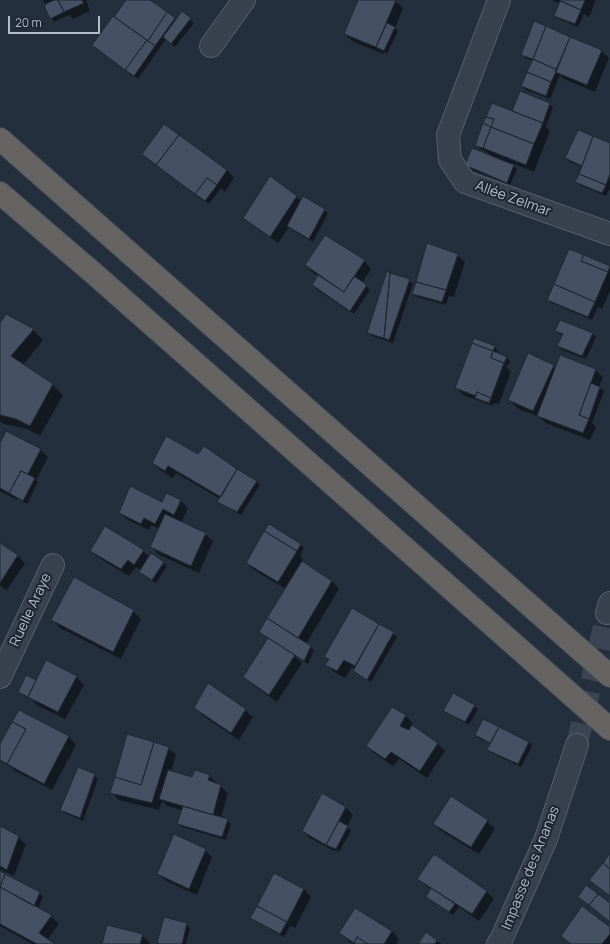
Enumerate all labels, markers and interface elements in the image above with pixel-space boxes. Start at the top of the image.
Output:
scale bar [10,8,102,34]
text: 20 m [15,14,42,31]
street label: Allée Zelmar [473,178,553,220]
street label: Ruelle Araye [7,571,55,649]
street label: Impasse des Ananas [499,804,563,932]

